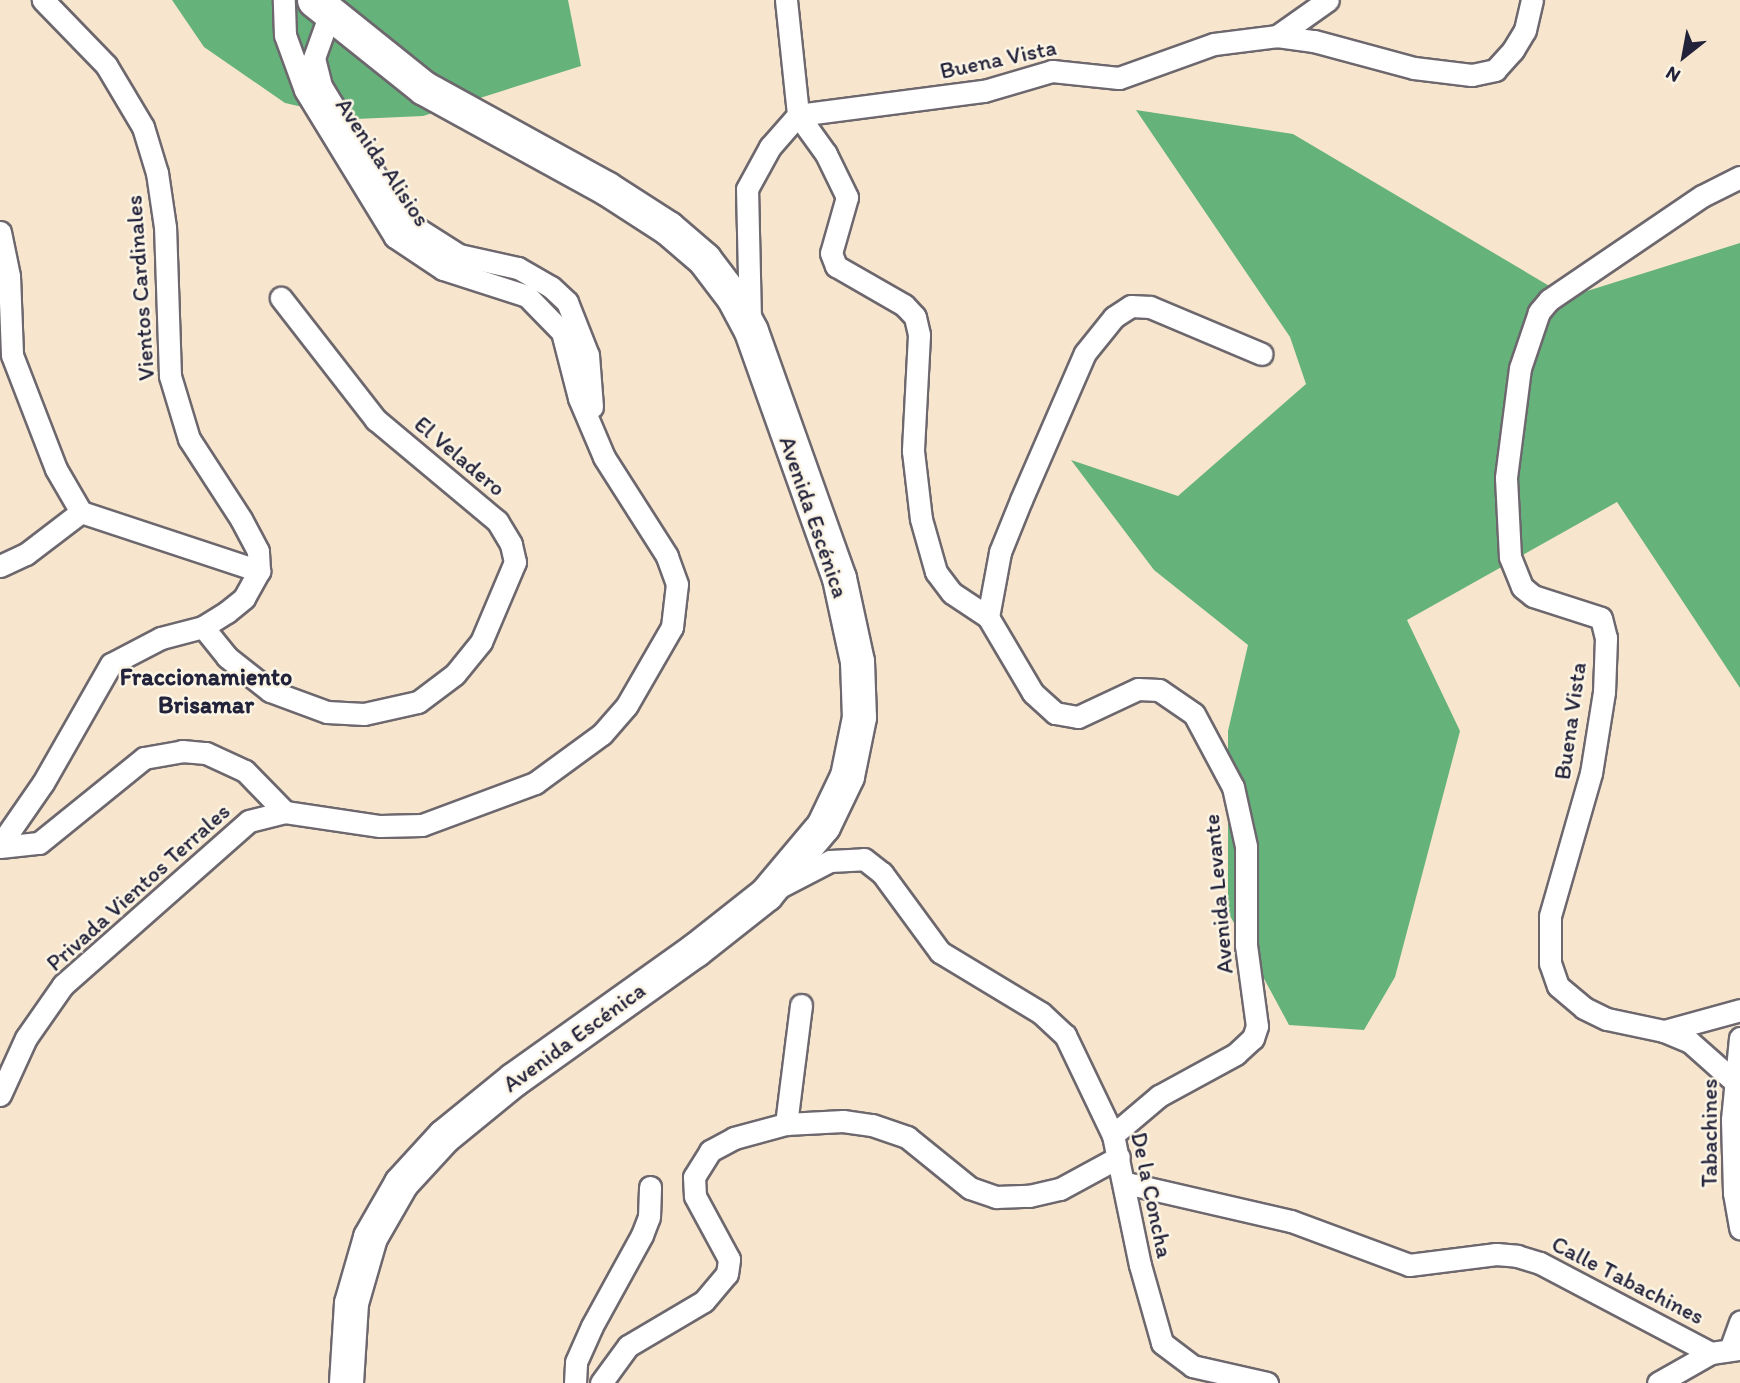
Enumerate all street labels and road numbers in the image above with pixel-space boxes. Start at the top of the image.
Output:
street label: Buena Vista [937,33,1059,85]
street label: Avenida Alisios [330,92,436,232]
street label: Vientos Cardinales [120,194,160,382]
street label: El Veladero [409,410,511,502]
street label: Avenida Escénica [773,433,855,601]
street label: Buena Vista [1548,661,1592,781]
street label: Privada Vientos Terrales [41,797,235,977]
street label: Avenida Levante [1197,813,1239,975]
street label: Avenida Escénica [497,976,651,1098]
street label: Tabachines [1695,1079,1723,1187]
street label: De la Concha [1125,1129,1179,1261]
street label: Calle Tabachines [1548,1230,1708,1330]

